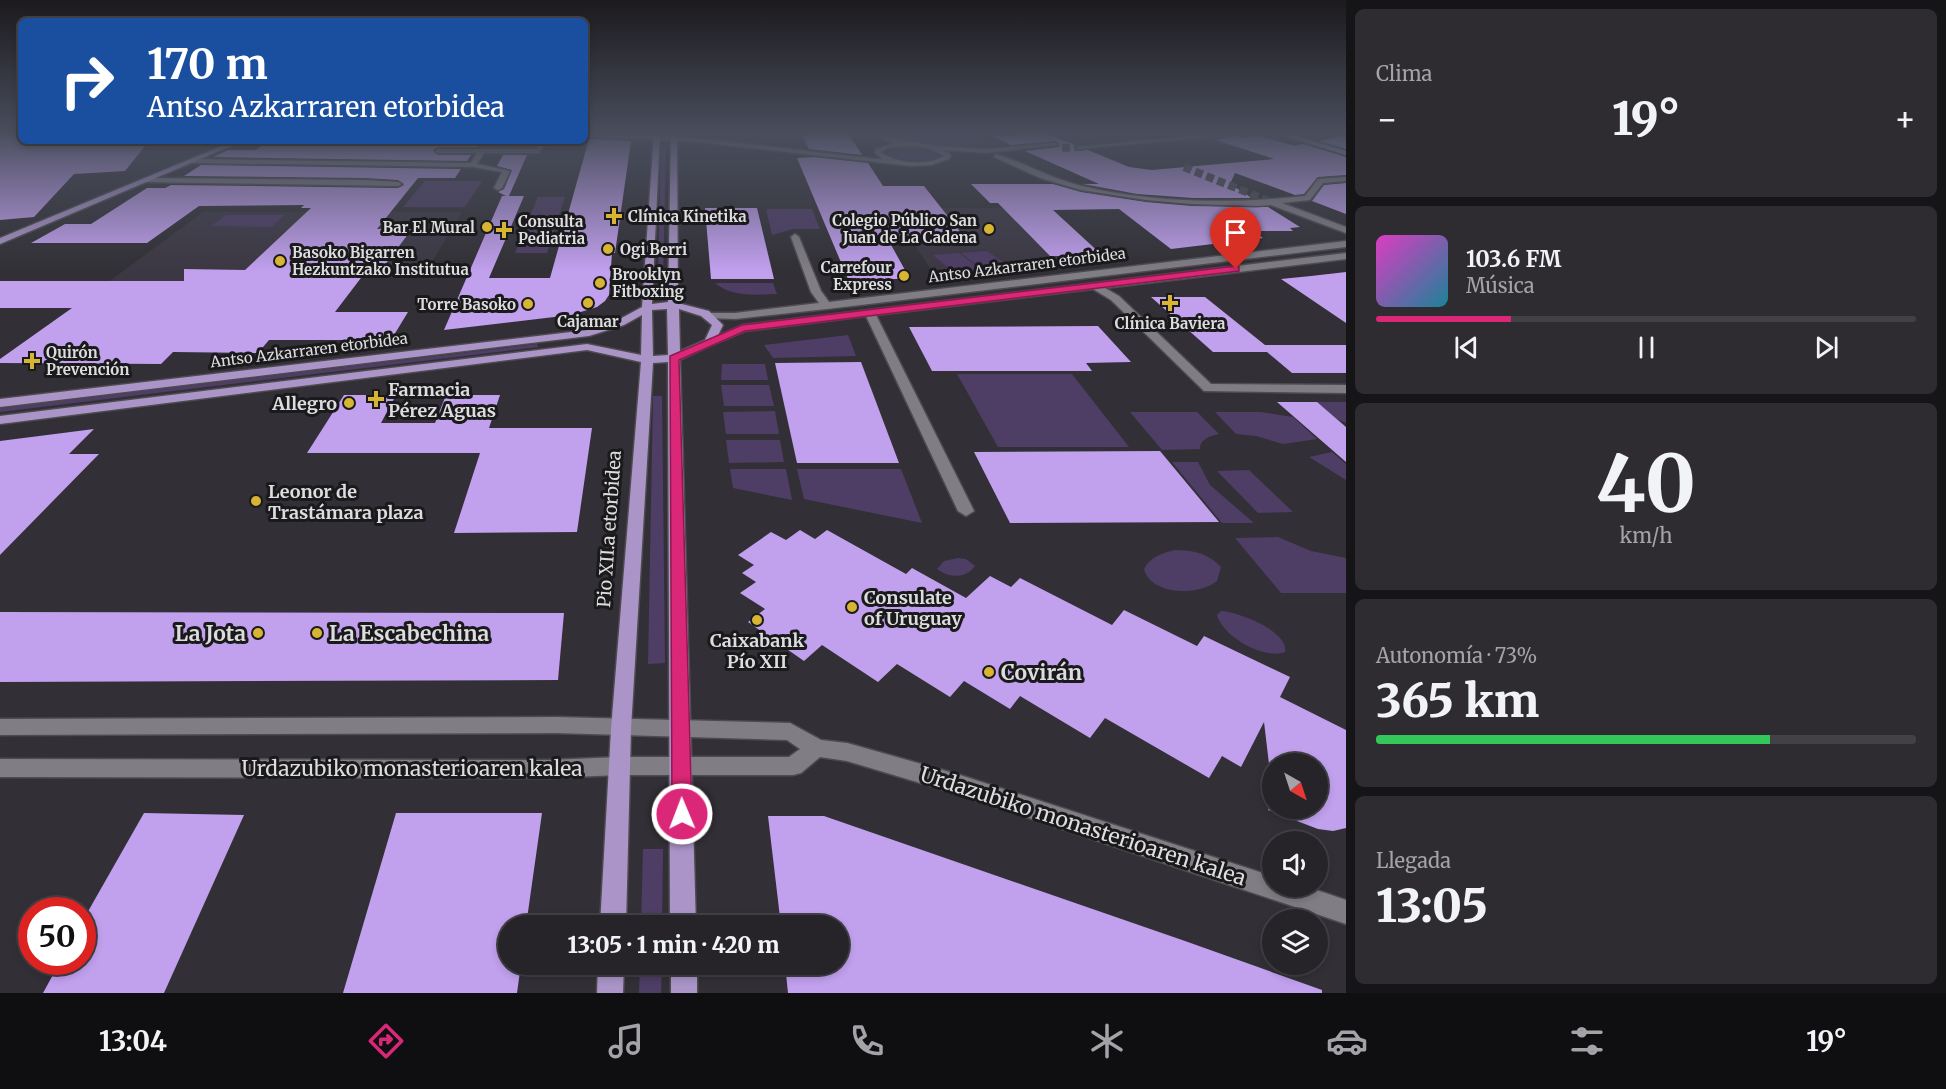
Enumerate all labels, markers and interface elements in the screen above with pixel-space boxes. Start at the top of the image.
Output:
text: 170 m [147,38,268,90]
icon: right [48,42,126,120]
text: Clima [1376,61,1432,86]
text: Antso Azkarraren etorbidea [147,90,505,124]
text: 19° [1612,91,1680,147]
text: − [1376,99,1398,140]
text: + [1894,99,1916,140]
marker: Clínica Kinetika [605,207,623,225]
place label: Clínica Kinetika [628,207,747,226]
pin [1210,207,1261,269]
place label: Colegio Público San Juan de La Cadena [832,211,978,247]
place label: Consulta Pediatria [518,212,586,248]
icon: arrive [1219,216,1252,249]
place label: Bar El Mural [382,218,475,237]
marker: Bar El Mural [480,220,494,234]
marker: Consulta Pediatria [495,221,513,239]
marker: Colegio Público San Juan de La Cadena [982,222,996,236]
place label: Ogi Berri [620,240,687,259]
marker: Ogi Berri [601,242,615,256]
place label: Basoko Bigarren Hezkuntzako Institutua [292,243,469,279]
street label: Antso Azkarraren etorbidea [926,243,1127,287]
text: 103.6 FM [1466,245,1561,273]
marker: Basoko Bigarren Hezkuntzako Institutua [273,254,287,268]
place label: Carrefour Express [821,258,892,294]
place label: Brooklyn Fitboxing [612,265,685,301]
marker: Carrefour Express [897,269,911,283]
text: Música [1466,273,1535,298]
marker: Brooklyn Fitboxing [593,276,607,290]
marker: Clínica Baviera [1161,294,1179,312]
place label: Torre Basoko [417,295,516,314]
marker: Cajamar [581,296,595,310]
marker: Torre Basoko [521,297,535,311]
place label: Cajamar [557,312,619,331]
place label: Clínica Baviera [1115,314,1226,333]
street label: Antso Azkarraren etorbidea [208,328,409,372]
icon: previous [1450,331,1483,364]
icon: pause [1630,331,1663,364]
icon: next [1810,331,1843,364]
place label: Quirón Prevención [46,343,129,379]
marker: Quirón Prevención [23,352,41,370]
place label: Farmacia Pérez Aguas [388,378,496,422]
place label: Allegro [271,392,337,415]
marker: Farmacia Pérez Aguas [369,392,383,406]
marker: Allegro [342,396,356,410]
text: 40 [1596,435,1696,533]
street label: Pio XII.a etorbidea [592,449,626,608]
place label: Leonor de Trastámara plaza [268,480,424,524]
marker: Leonor de Trastámara plaza [249,494,263,508]
text: km/h [1620,523,1672,548]
place label: Consulate of Uruguay [864,586,962,630]
marker: Consulate of Uruguay [845,600,859,614]
marker: Caixabank Pío XII [750,613,764,627]
place label: La Jota [175,620,246,647]
place label: La Escabechina [329,620,489,647]
marker: La Jota [251,626,265,640]
marker: La Escabechina [310,626,324,640]
place label: Caixabank Pío XII [710,629,804,673]
text: Autonomía · 73% [1376,643,1537,668]
place label: Covirán [1001,659,1082,686]
marker: Covirán [982,665,996,679]
text: 365 km [1376,673,1539,729]
north arrow [1262,753,1328,819]
map controls [1262,753,1328,975]
street label: Urdazubiko monasterioaren kalea [241,755,583,782]
street label: Urdazubiko monasterioaren kalea [917,760,1249,892]
position arrow [650,782,714,846]
button: sound [1262,831,1328,897]
text: Llegada [1376,848,1451,873]
text: 13:05 [1376,878,1488,934]
speed limit sign: 50 [18,897,96,975]
button: layers [1262,909,1328,975]
text: 13:05 · 1 min · 420 m [568,931,779,959]
icon: directions [365,1020,407,1062]
icon: music [605,1020,647,1062]
icon: phone [846,1020,888,1062]
icon: climate [1086,1020,1128,1062]
icon: car [1326,1020,1368,1062]
icon: filters [1566,1020,1608,1062]
text: 13:04 [99,1024,167,1058]
text: 19° [1806,1024,1847,1058]

